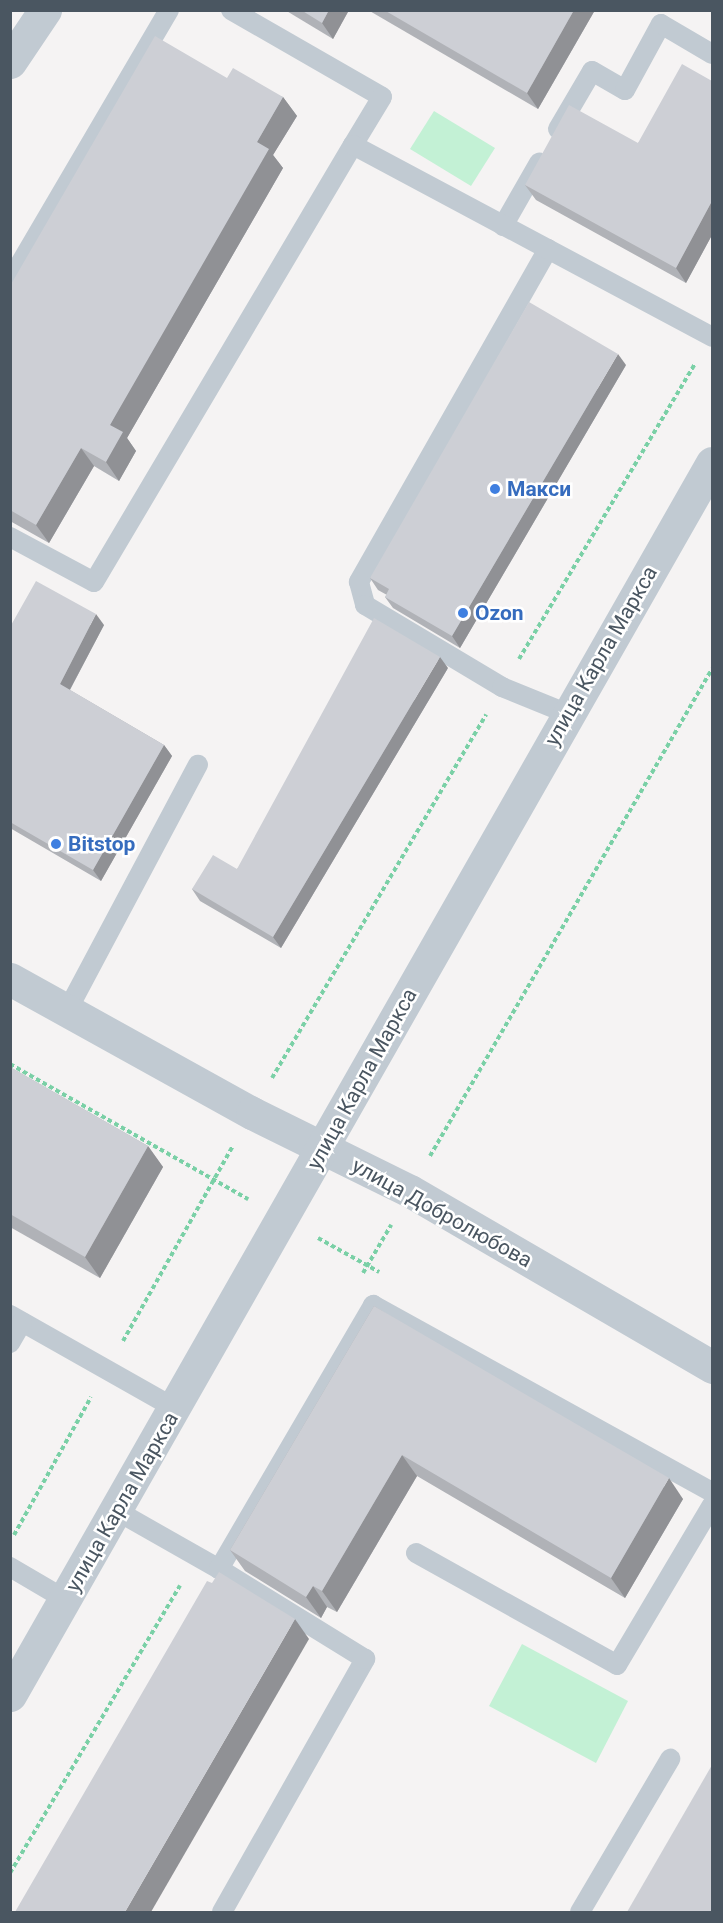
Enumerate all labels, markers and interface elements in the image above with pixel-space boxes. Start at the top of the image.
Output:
place label: Макси [507,476,571,502]
marker: Макси [488,482,502,496]
street label: улица Карла Маркса [539,562,663,750]
place label: Ozon [475,600,524,626]
marker: Ozon [456,606,470,620]
place label: Bitstop [68,831,135,857]
marker: Bitstop [49,837,63,851]
street label: улица Карла Маркса [302,984,422,1174]
street label: улица Добролюбова [348,1153,536,1273]
street label: улица Карла Маркса [60,1408,184,1596]

